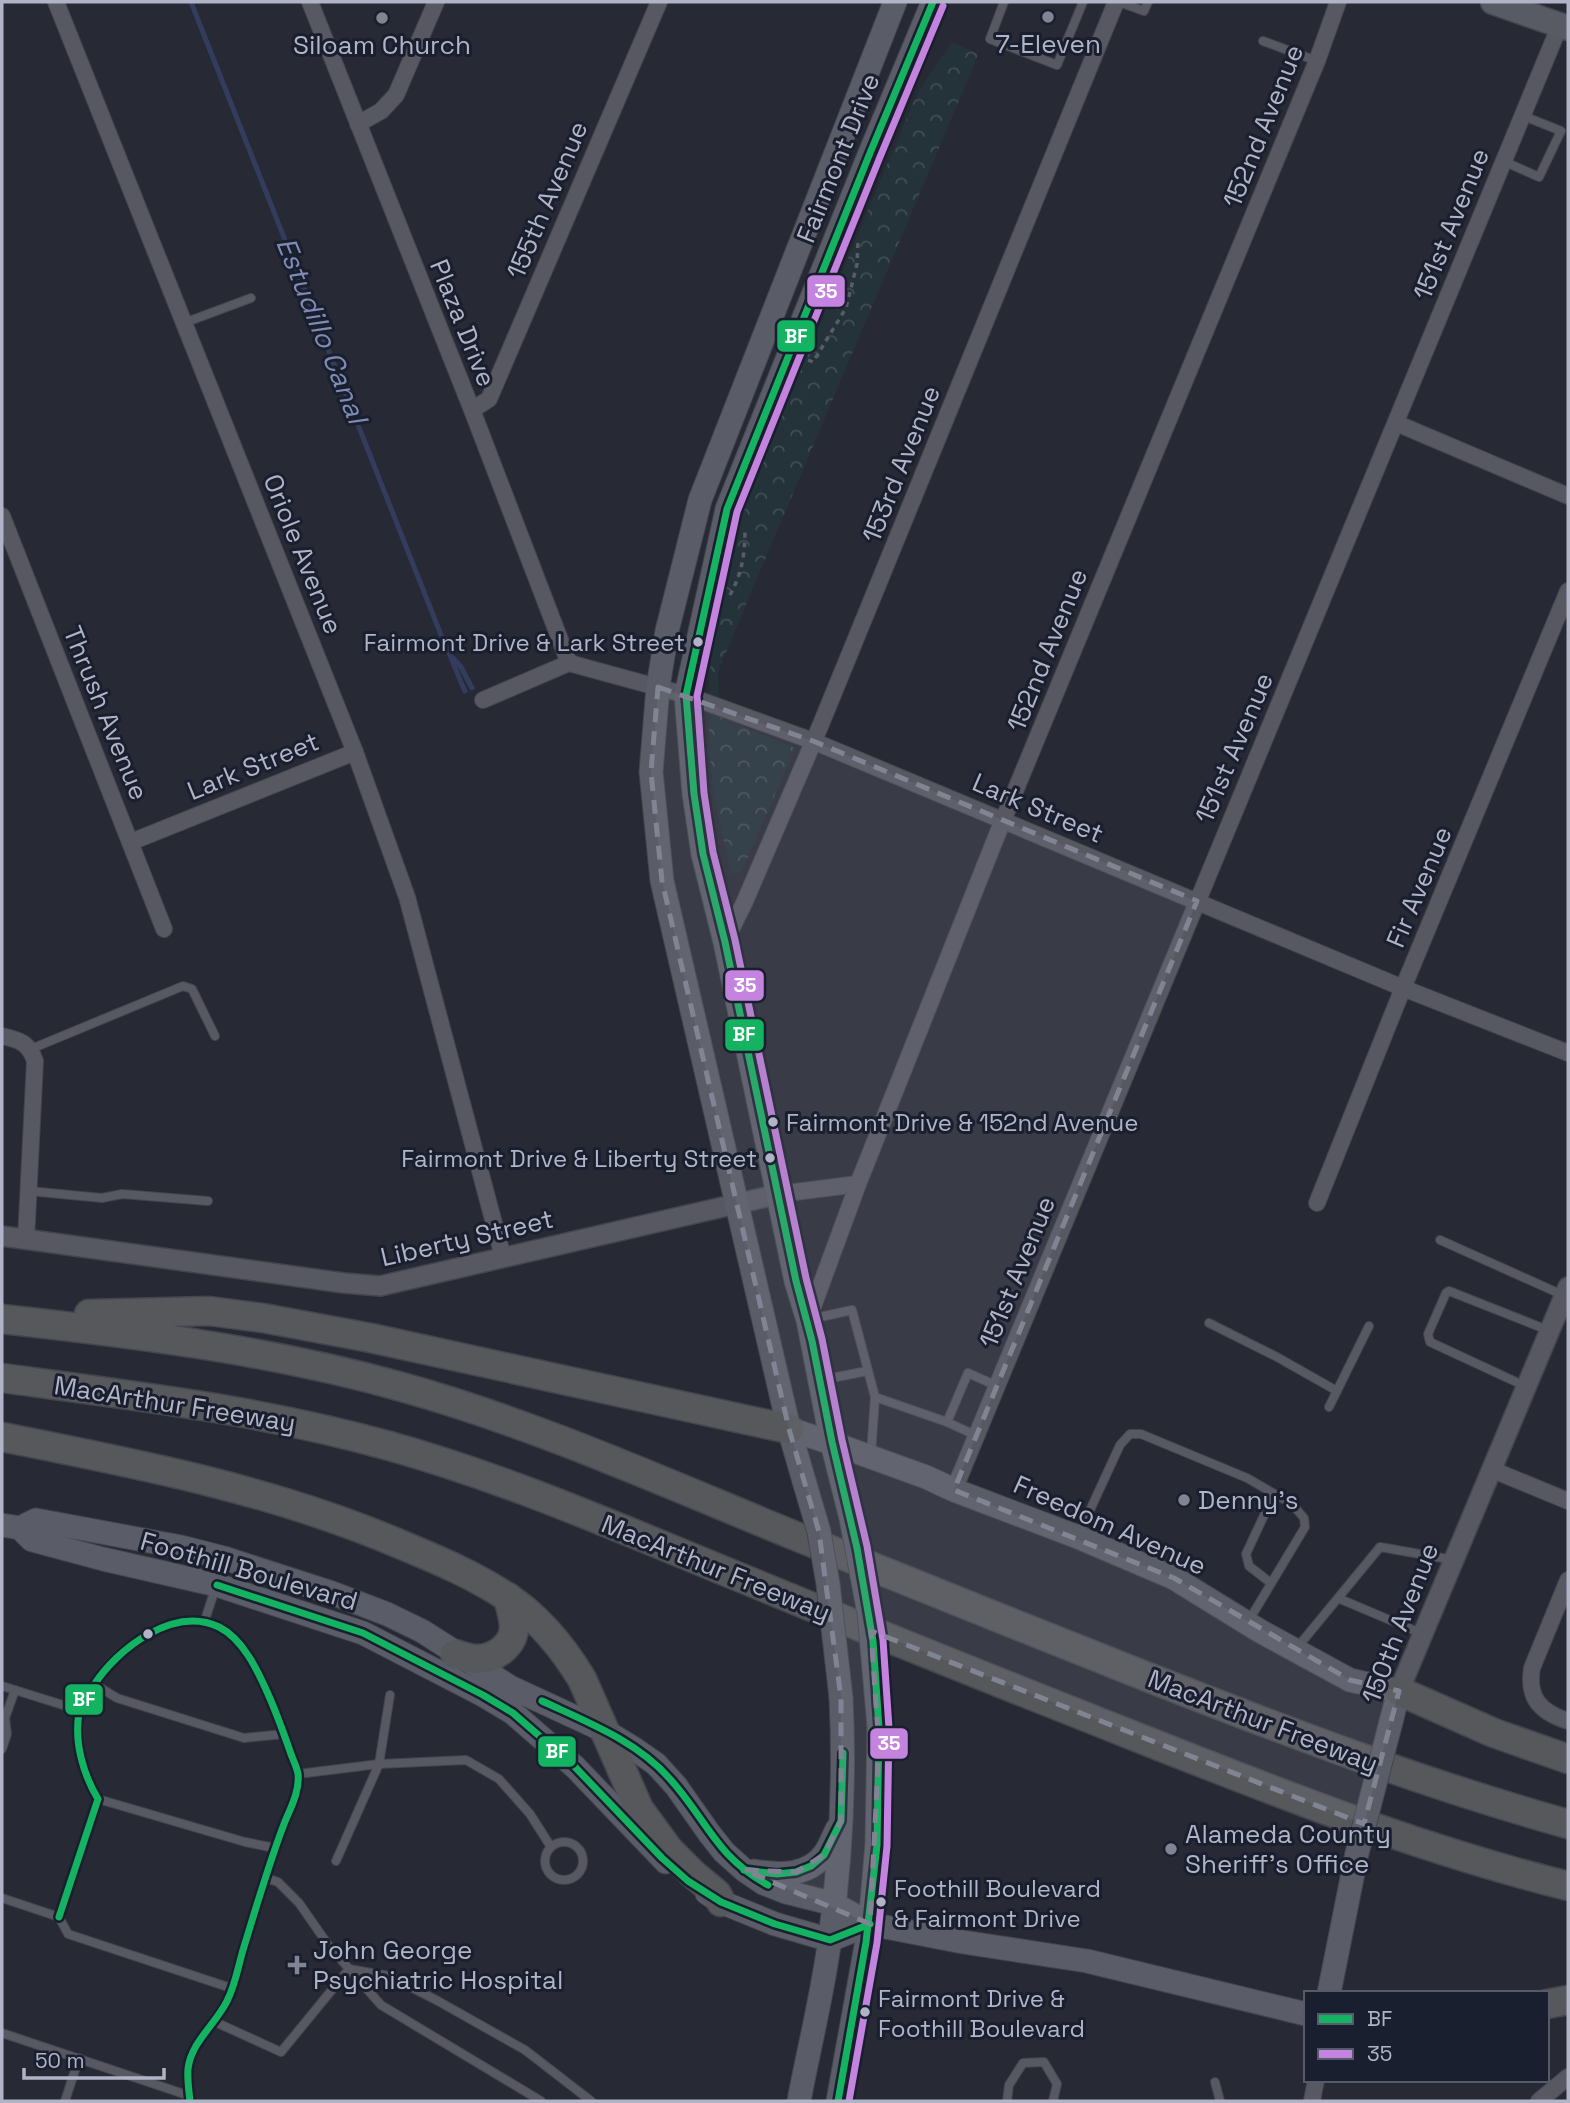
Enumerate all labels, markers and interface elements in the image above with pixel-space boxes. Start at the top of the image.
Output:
marker: 7-Eleven [1040,9,1056,25]
marker: Siloam Church [374,10,390,26]
place label: 7-Eleven [995,27,1101,61]
place label: Siloam Church [293,28,471,62]
street label: 152nd Avenue [1215,40,1311,212]
street label: Fairmont Drive [789,68,887,248]
street label: 155th Avenue [499,116,595,284]
street label: 151st Avenue [1405,143,1497,305]
water label: Estudillo Canal [268,232,377,431]
street label: Plaza Drive [422,254,504,392]
line badge: 35 [806,274,846,308]
text: 35 [815,279,837,304]
line badge: BF [776,319,816,353]
text: BF [785,324,807,349]
street label: 153rd Avenue [854,380,948,548]
street label: Oriole Avenue [255,469,351,639]
street label: 152nd Avenue [999,564,1095,736]
street label: Thrush Avenue [56,621,156,805]
place label: Fairmont Drive & Lark Street [364,627,685,658]
marker: Fairmont Drive & Lark Street [691,635,705,649]
street label: 151st Avenue [1187,668,1281,828]
street label: Lark Street [182,724,324,808]
street label: Lark Street [967,765,1109,851]
street label: Fir Avenue [1378,821,1460,953]
line badge: 35 [724,969,765,1002]
text: 35 [734,973,756,998]
line badge: BF [724,1018,765,1052]
text: BF [733,1022,755,1047]
place label: Fairmont Drive & 152nd Avenue [786,1107,1138,1138]
marker: Fairmont Drive & 152nd Avenue [766,1115,780,1129]
place label: Fairmont Drive & Liberty Street [401,1143,757,1174]
marker: Fairmont Drive & Liberty Street [763,1151,777,1165]
street label: 151st Avenue [971,1191,1063,1353]
street label: Liberty Street [377,1202,557,1274]
street label: MacArthur Freeway [52,1368,298,1440]
street label: Freedom Avenue [1008,1467,1212,1583]
place label: Denny's [1198,1483,1298,1517]
marker: Denny's [1176,1492,1192,1508]
street label: MacArthur Freeway [597,1507,835,1629]
street label: Foothill Boulevard [137,1524,361,1618]
street label: 150th Avenue [1354,1538,1446,1708]
unlabelled marker [141,1627,155,1641]
street label: MacArthur Freeway [1143,1661,1383,1781]
line badge: BF [64,1683,104,1716]
text: BF [73,1687,95,1712]
line badge: 35 [869,1727,909,1760]
text: 35 [878,1731,900,1756]
line badge: BF [537,1735,577,1768]
text: BF [546,1739,568,1764]
place label: Alameda County Sheriff's Office [1185,1817,1391,1881]
marker: Alameda County Sheriff's Office [1163,1841,1179,1857]
place label: Foothill Boulevard & Fairmont Drive [894,1873,1101,1934]
marker: Foothill Boulevard & Fairmont Drive [874,1895,888,1909]
place label: John George Psychiatric Hospital [313,1933,563,1997]
marker: John George Psychiatric Hospital [287,1955,307,1975]
place label: Fairmont Drive & Foothill Boulevard [878,1983,1085,2044]
legend [1304,1991,1549,2082]
marker: Fairmont Drive & Foothill Boulevard [858,2005,872,2019]
text: BF [1367,2005,1392,2032]
scale bar [24,2036,164,2080]
text: 35 [1367,2040,1392,2067]
text: 50 m [35,2047,85,2074]

